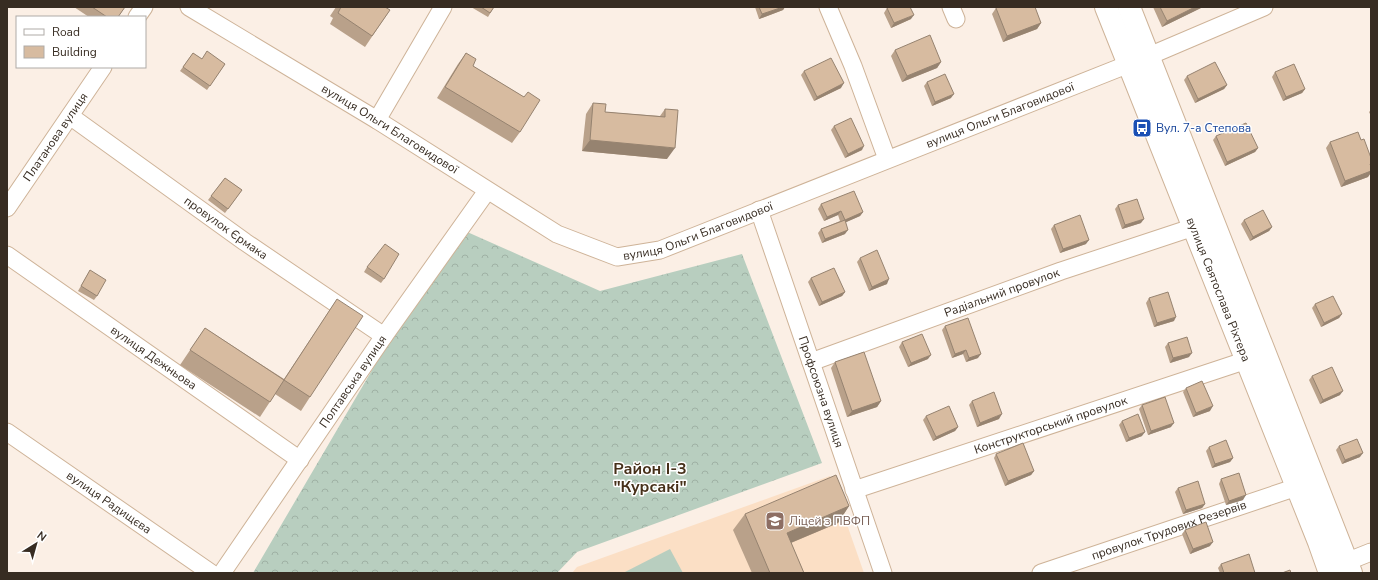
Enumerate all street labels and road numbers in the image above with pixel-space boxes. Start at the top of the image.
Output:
street label: вулиця Ольги Благовидової [924,78,1077,152]
street label: вулиця Ольги Благовидової [319,80,462,178]
street label: Платанова вулиця [19,89,91,185]
street label: провулок Єрмака [181,193,271,263]
street label: вулиця Ольги Благовидової [622,198,776,264]
street label: вулиця Святослава Ріхтера [1183,215,1254,364]
street label: Радіальний провулок [942,264,1062,321]
street label: вулиця Дежньова [107,322,200,393]
street label: Полтавська вулиця [316,332,390,431]
street label: Профсоюзна вулиця [795,334,848,450]
street label: Конструкторський провулок [972,392,1130,458]
street label: вулиця Радищєва [63,467,155,538]
street label: провулок Трудових Резервів [1089,496,1249,563]

